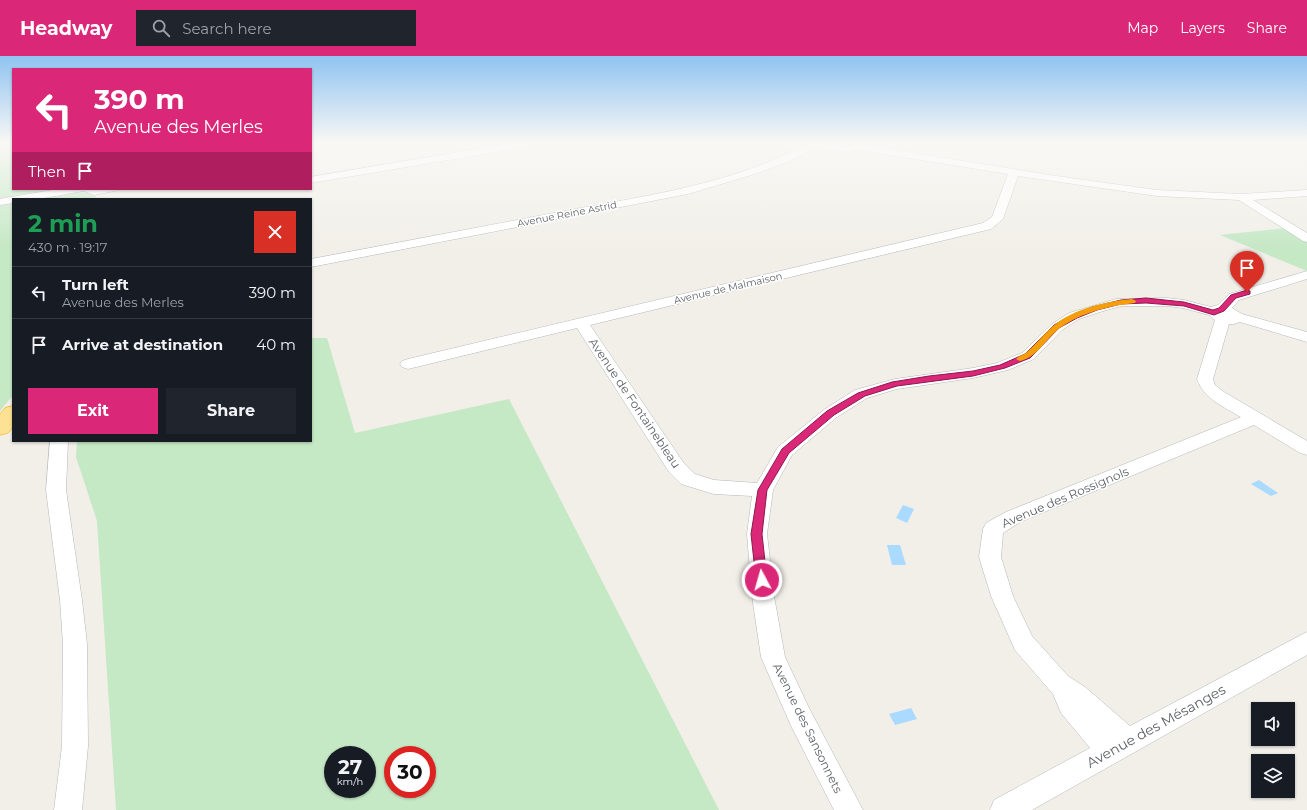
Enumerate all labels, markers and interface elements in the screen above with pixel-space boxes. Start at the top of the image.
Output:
search box [136,10,416,46]
text: Headway [20,17,112,40]
icon: search [150,17,172,39]
text: Search here [182,19,272,38]
text: Map [1127,19,1158,37]
text: Layers [1180,19,1225,37]
text: Share [1247,19,1287,37]
text: 390 m [94,82,185,116]
icon: left [28,84,80,136]
text: Avenue des Merles [94,116,263,138]
icon: arrive [74,160,96,182]
text: Then [28,162,66,181]
street label: Avenue Reine Astrid [516,198,618,230]
text: 2 min [28,209,98,238]
button: close [254,211,296,253]
text: 430 m · 19:17 [28,239,107,255]
pin [1230,251,1264,292]
icon: arrive [1236,257,1258,279]
street label: Avenue de Malmaison [672,269,784,307]
text: Turn left [62,275,129,294]
icon: left [28,282,50,304]
text: 390 m [249,283,296,302]
text: Avenue des Merles [62,294,184,310]
icon: arrive [28,334,50,356]
text: Arrive at destination [62,335,223,354]
text: 40 m [256,335,296,354]
street label: Avenue de Fontainebleau [586,335,684,471]
button: Exit [28,388,158,434]
button: Share [166,388,296,434]
street label: Avenue des Rossignols [999,463,1131,531]
position arrow [741,559,783,601]
street label: Avenue des Sansonnets [770,660,846,796]
street label: Avenue des Mésanges [1083,680,1229,772]
map controls [1251,702,1295,798]
button: sound [1251,702,1295,746]
speed limit sign: 30 [384,746,436,798]
button: layers [1251,754,1295,798]
text: 27 [338,755,362,779]
text: km/h [337,775,363,788]

